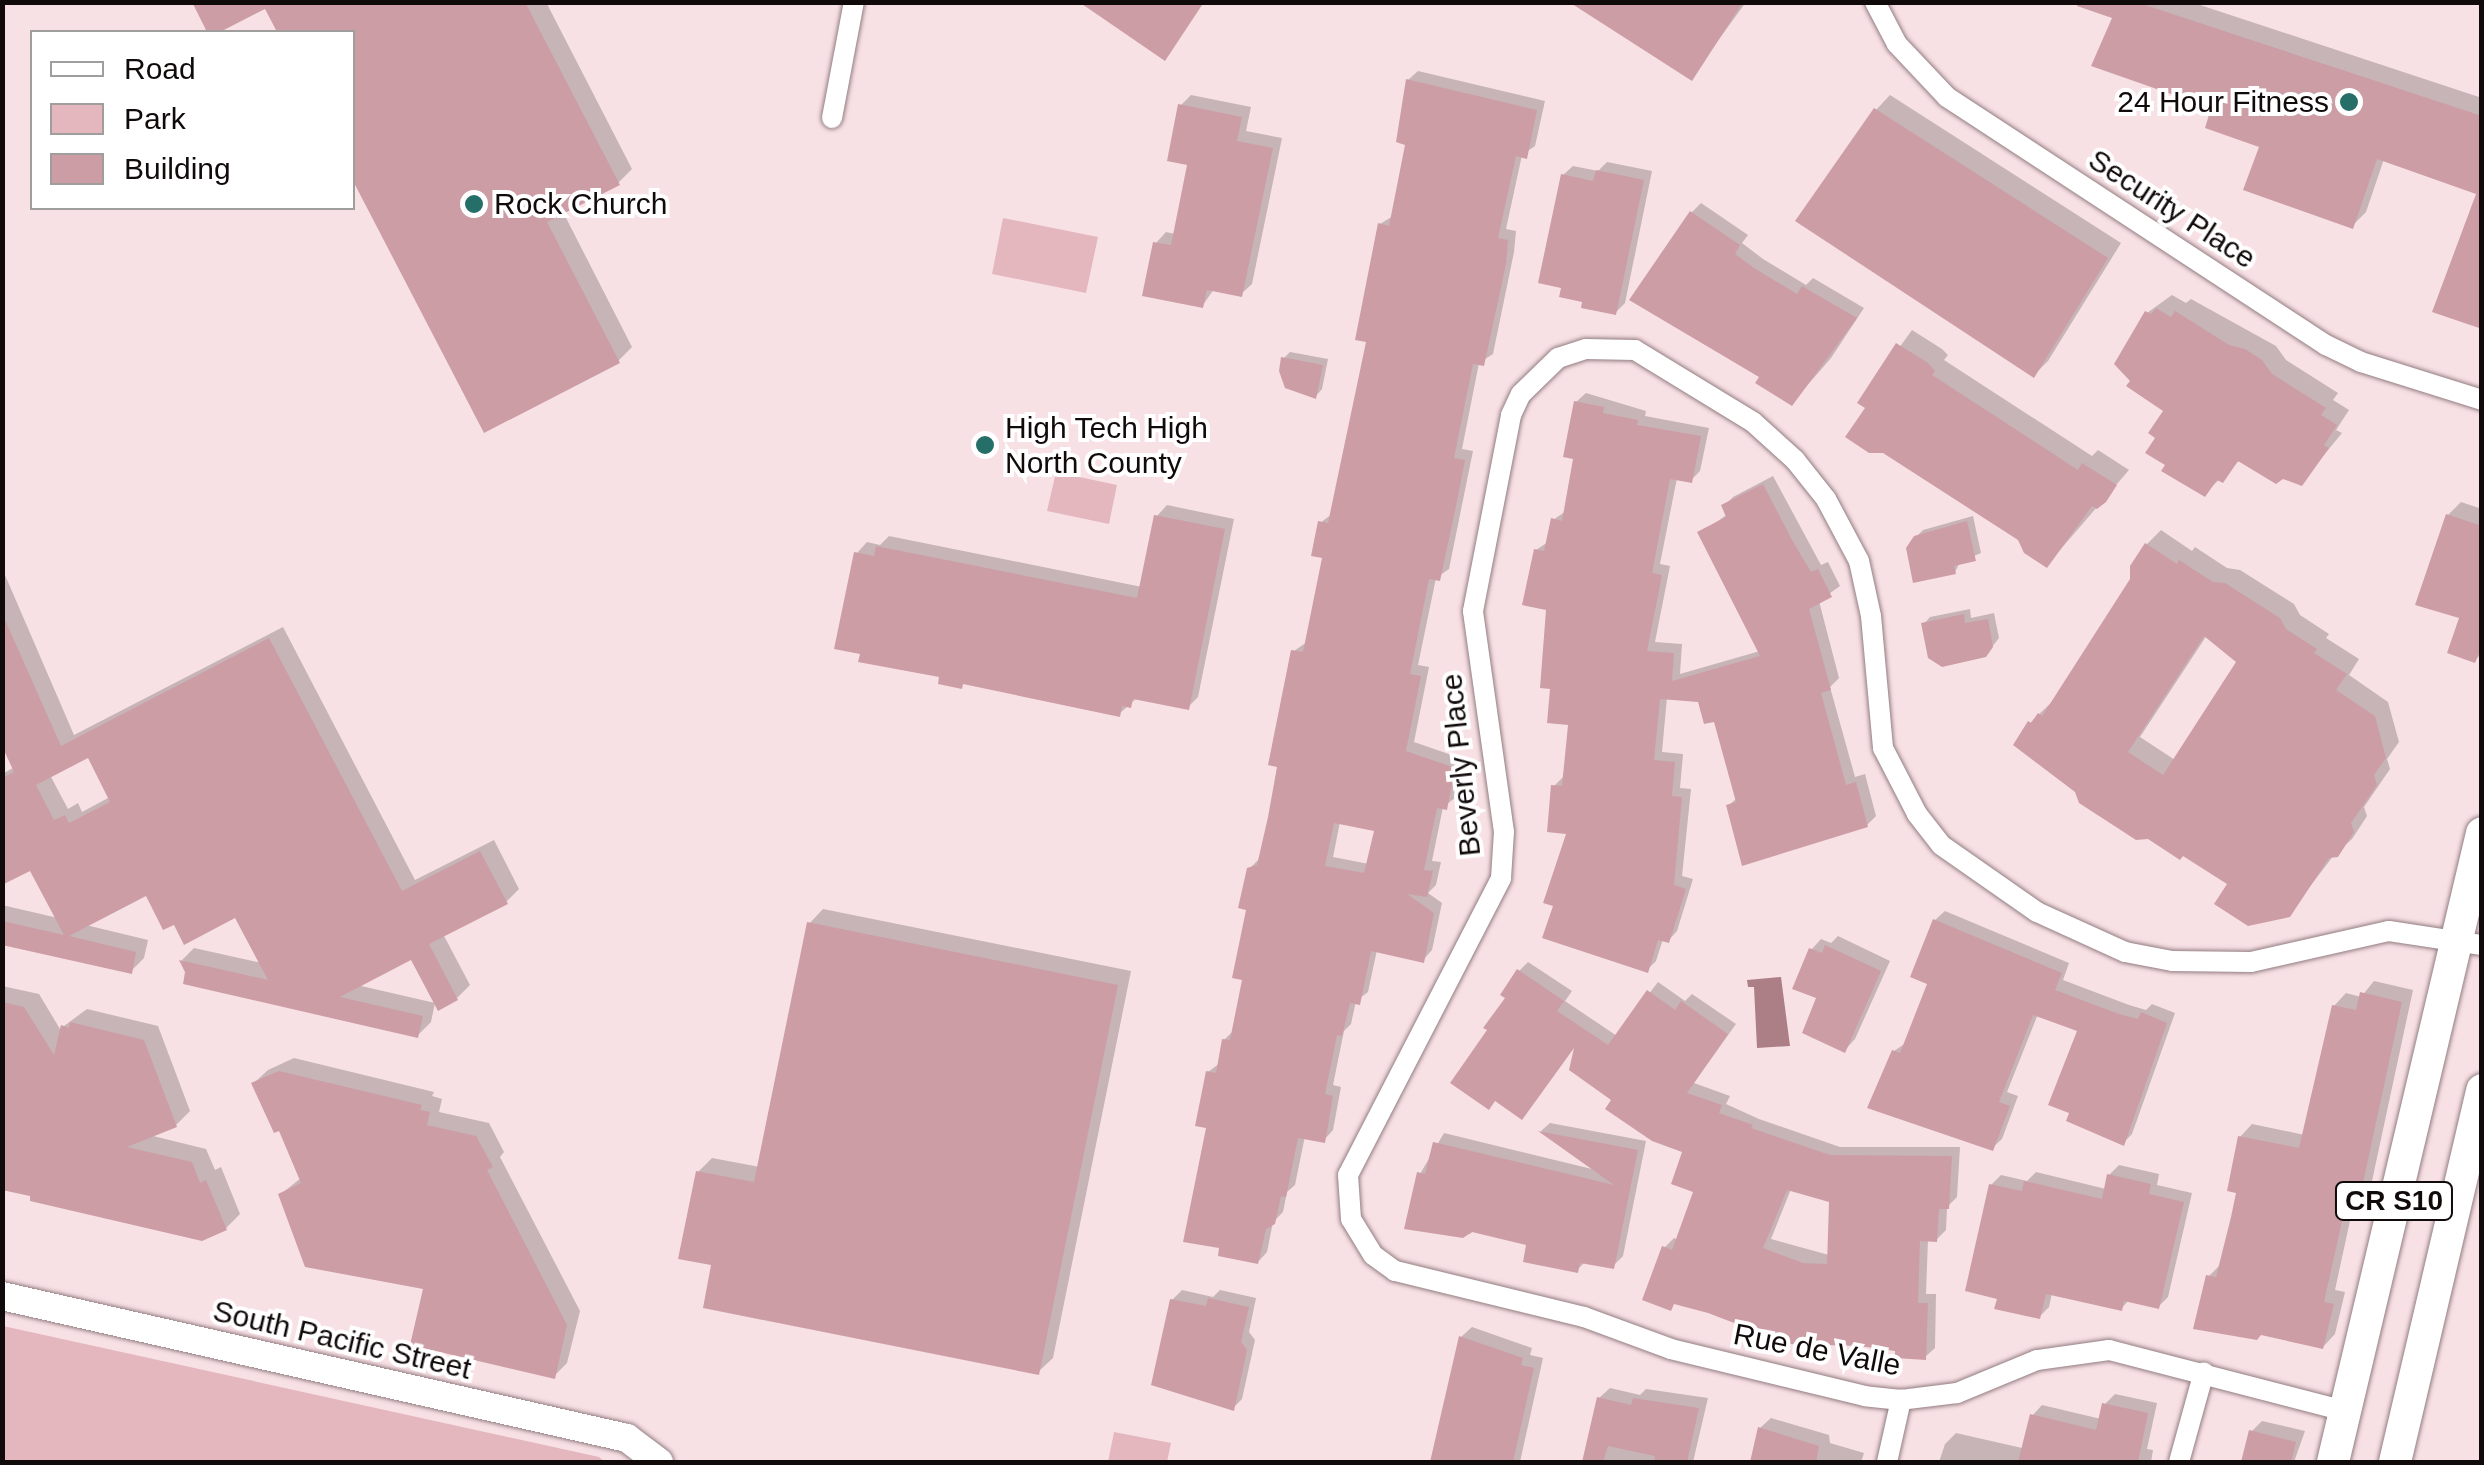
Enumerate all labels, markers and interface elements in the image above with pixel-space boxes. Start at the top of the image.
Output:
legend [30,30,355,210]
text: Road [124,52,196,85]
place label: 24 Hour Fitness [2117,84,2329,120]
marker: 24 Hour Fitness [2338,91,2360,113]
text: Park [124,102,186,135]
street label: Security Place [2082,142,2262,276]
text: Building [124,152,231,185]
place label: Rock Church [494,186,667,222]
marker: Rock Church [463,193,485,215]
place label: High Tech High North County [1005,410,1208,480]
marker: High Tech High North County [974,434,996,456]
street label: Beverly Place [1434,672,1488,858]
road number: CR S10 [2334,1178,2454,1224]
street label: South Pacific Street [210,1293,474,1387]
street label: Rue de Valle [1730,1316,1904,1384]

